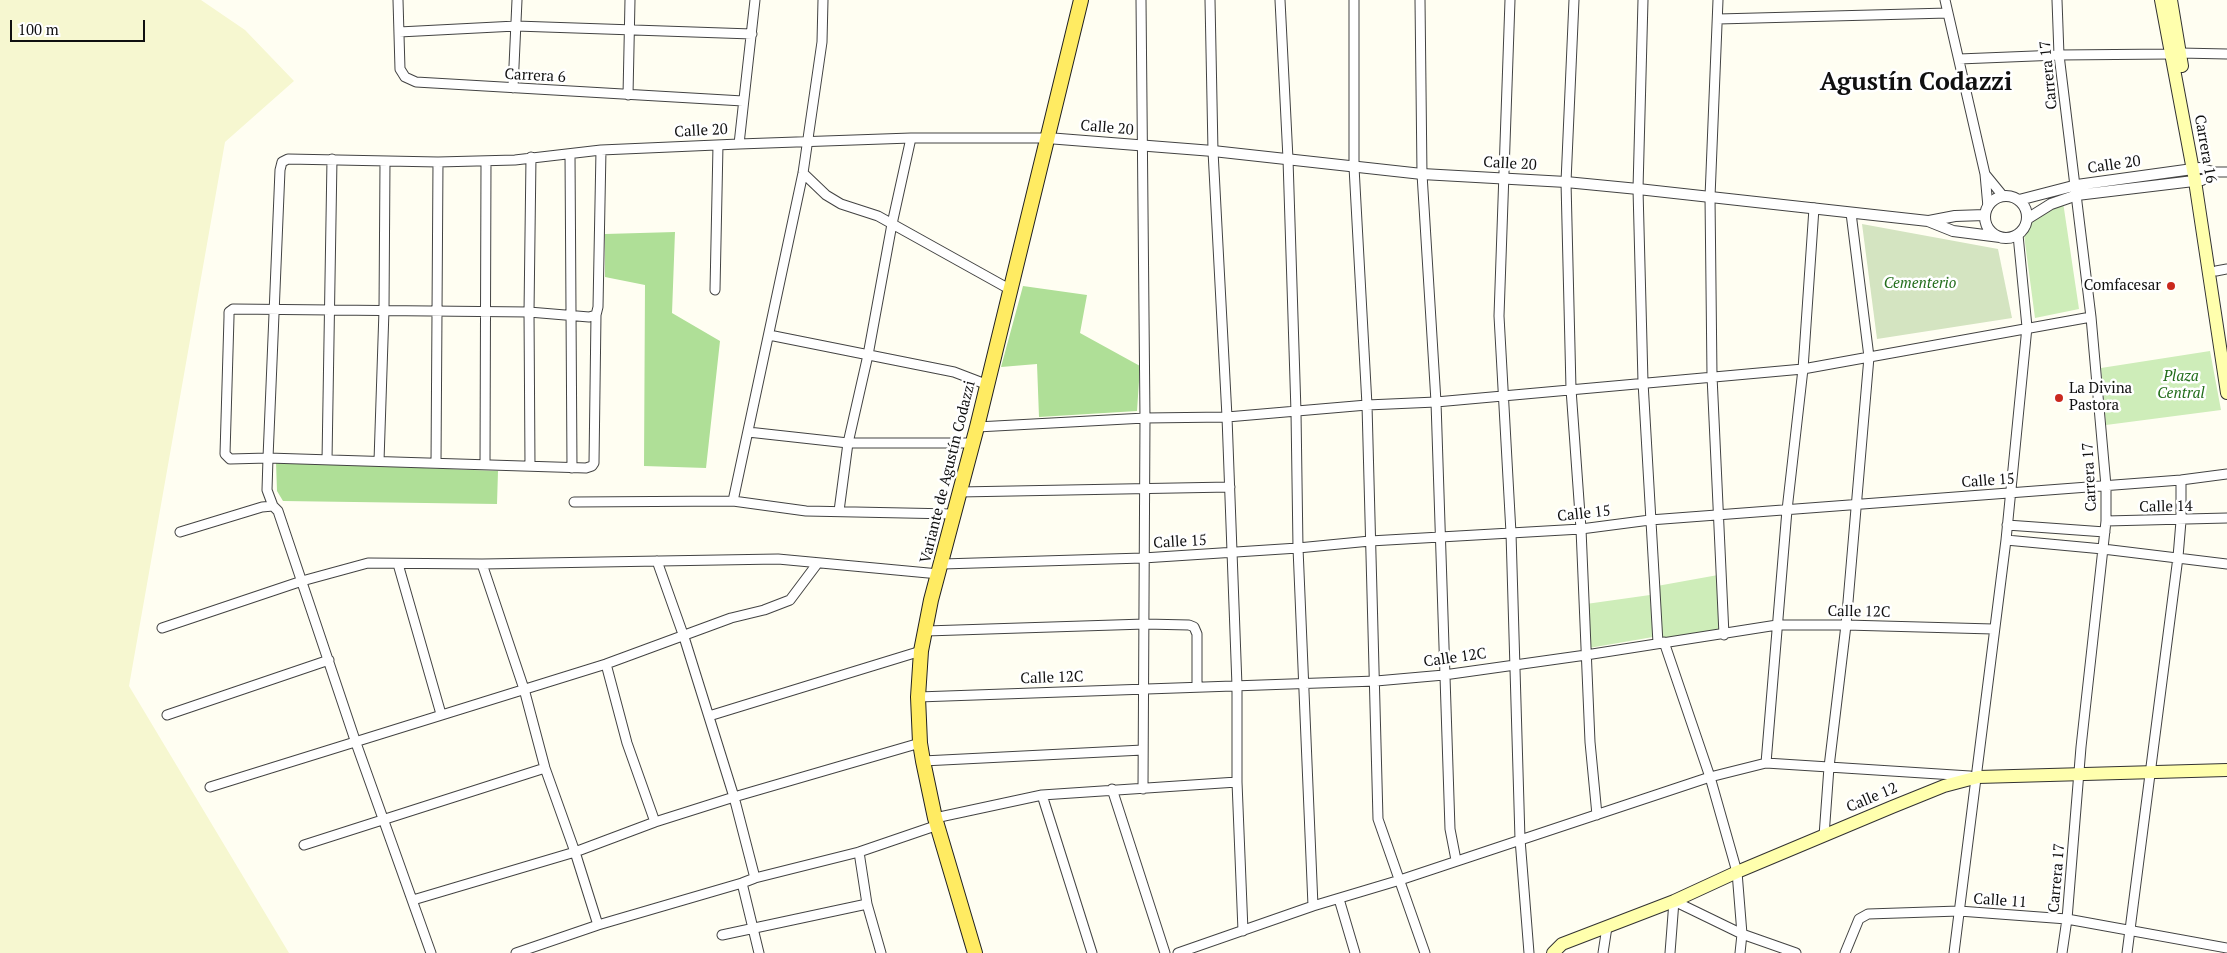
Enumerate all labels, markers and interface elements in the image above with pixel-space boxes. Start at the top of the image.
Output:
scale bar [12,10,148,42]
text: 100 m [18,19,59,39]
street label: Carrera 17 [2036,40,2062,110]
street label: Carrera 6 [504,65,566,87]
district label: Agustín Codazzi [1820,68,2012,98]
street label: Carrera 16 [2190,113,2220,185]
street label: Calle 20 [1080,117,1134,139]
street label: Calle 20 [674,121,728,141]
street label: Calle 20 [2086,152,2142,178]
street label: Calle 20 [1483,154,1537,174]
park label: Cementerio [1884,275,1956,293]
place label: Comfacesar [2084,277,2161,295]
marker: Comfacesar [2165,280,2177,292]
park label: Plaza Central [2157,368,2205,403]
street label: Variante de Agustín Codazzi [917,379,979,565]
place label: La Divina Pastora [2069,380,2132,415]
marker: La Divina Pastora [2053,392,2065,404]
street label: Carrera 17 [2079,442,2101,512]
street label: Calle 15 [1961,470,2015,492]
street label: Calle 14 [2139,498,2193,516]
street label: Calle 15 [1556,502,1612,526]
street label: Calle 15 [1153,532,1207,552]
street label: Calle 12C [1827,602,1891,622]
street label: Calle 12C [1423,645,1487,671]
street label: Calle 12C [1020,668,1084,688]
street label: Calle 12 [1844,779,1900,817]
street label: Carrera 17 [2045,843,2069,913]
street label: Calle 11 [1973,890,2027,912]

